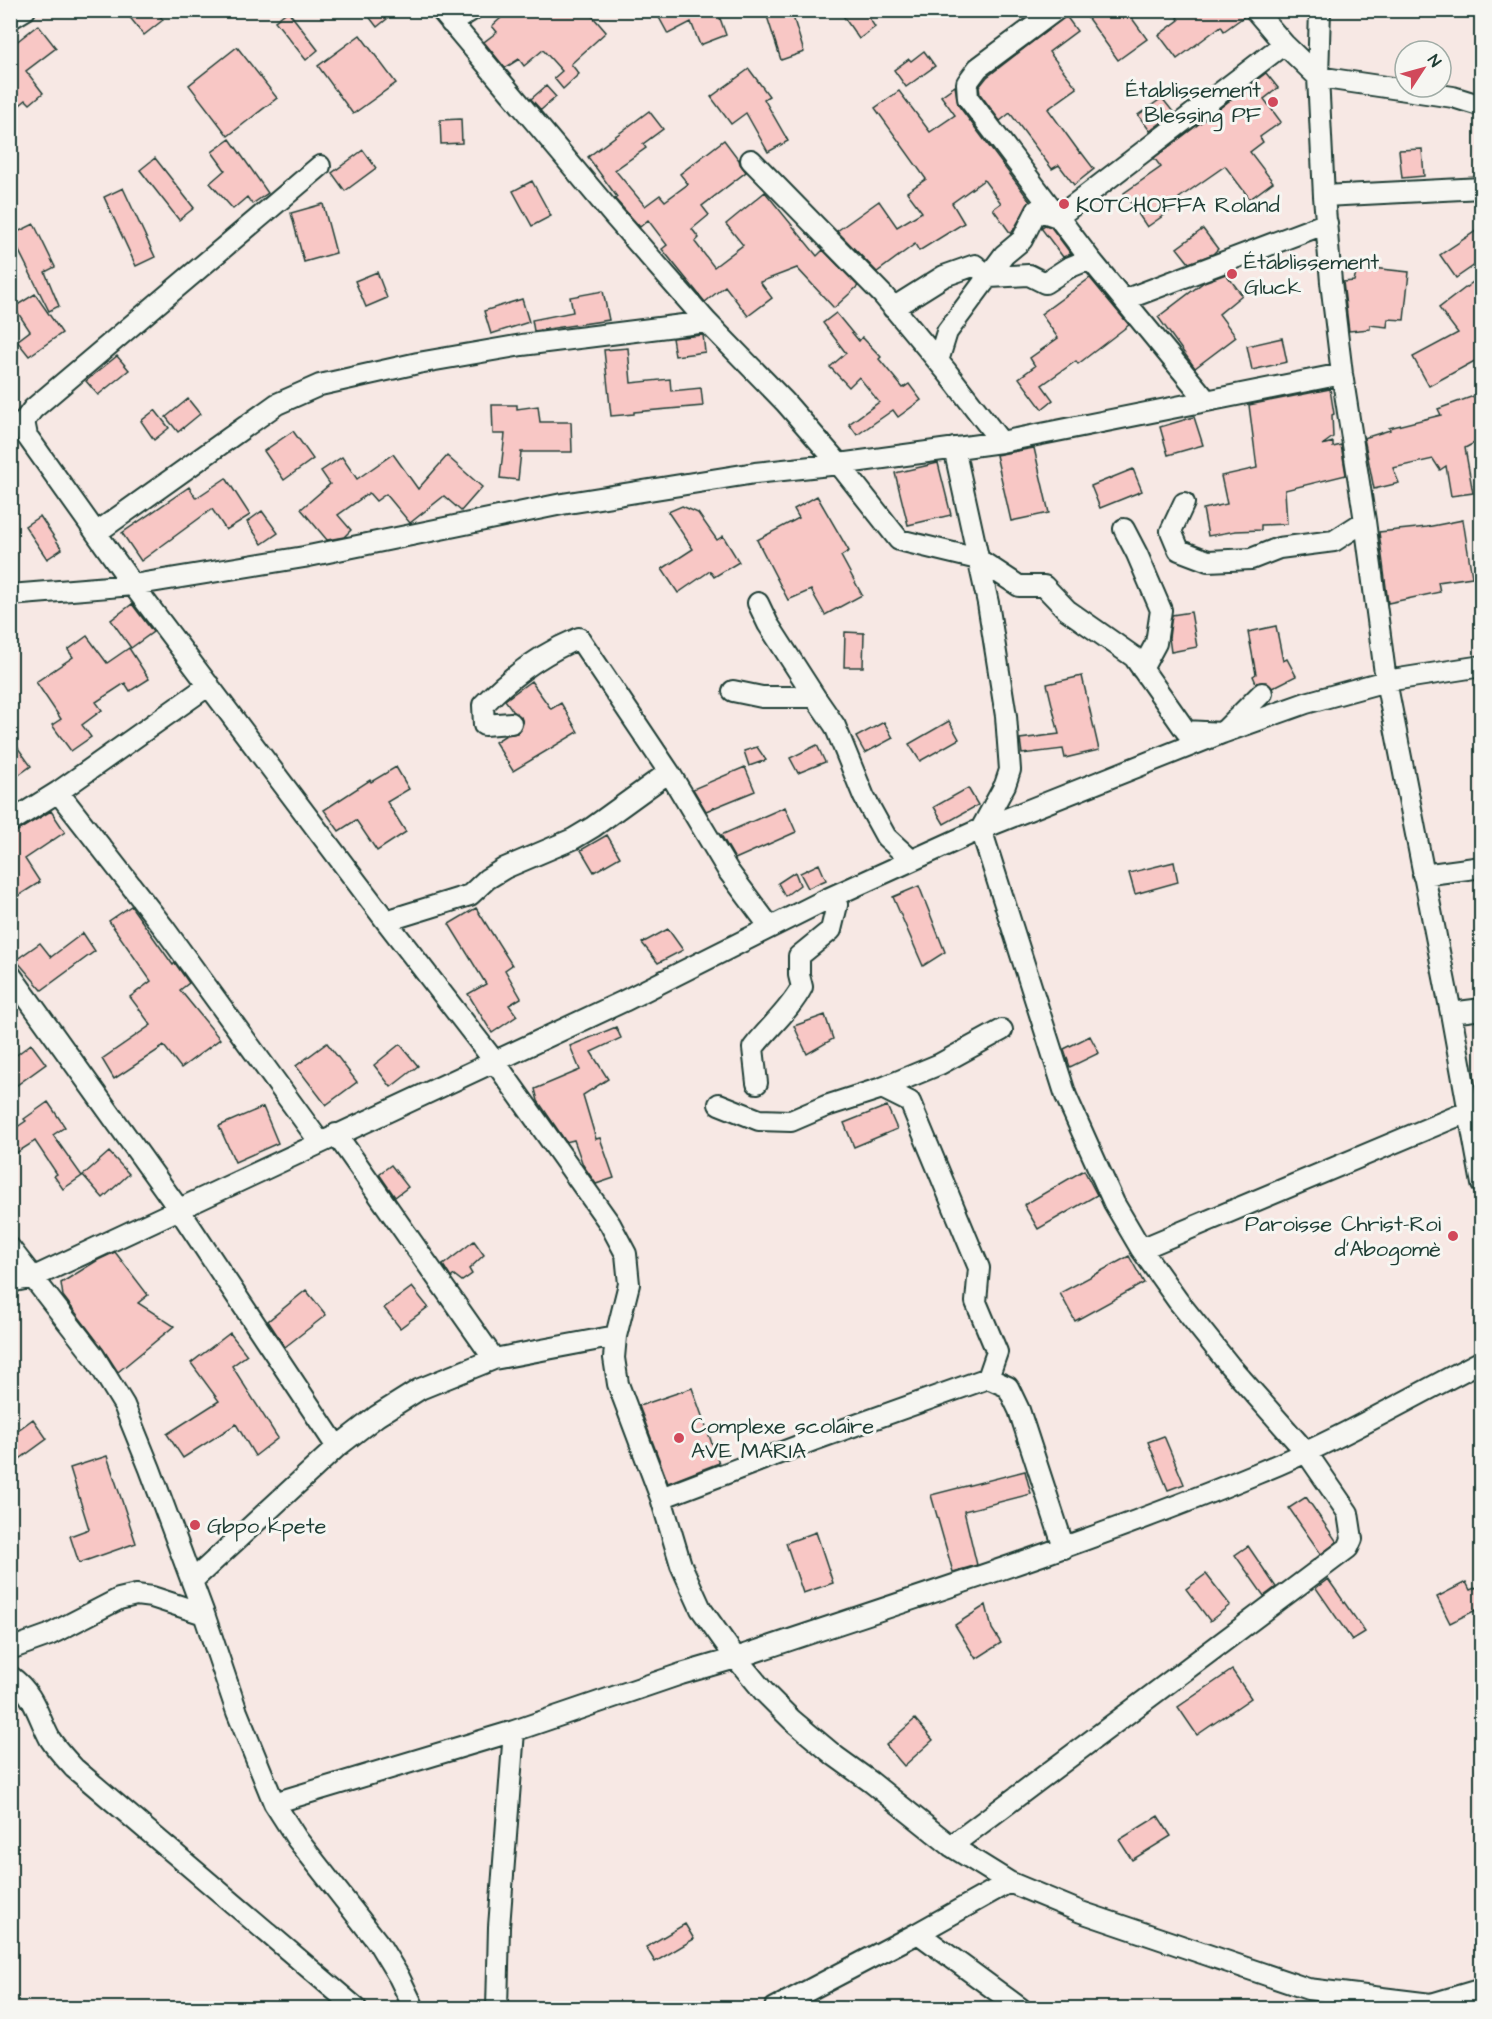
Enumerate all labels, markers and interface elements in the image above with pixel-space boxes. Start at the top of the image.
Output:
north arrow [1393,39,1453,99]
text: N [1422,50,1446,71]
place label: Établissement Blessing PF [1126,75,1262,132]
marker: Établissement Blessing PF [1266,95,1280,109]
place label: KOTCHOFFA Roland [1076,190,1280,221]
marker: KOTCHOFFA Roland [1057,197,1071,211]
place label: Établissement Gluck [1244,247,1379,303]
marker: Établissement Gluck [1225,267,1239,281]
place label: Paroisse Christ-Roi d'Abogomè [1245,1209,1441,1266]
marker: Paroisse Christ-Roi d'Abogomè [1446,1229,1460,1243]
place label: Complexe scolaire AVE MARIA [691,1411,874,1467]
marker: Complexe scolaire AVE MARIA [672,1431,686,1445]
place label: Gbpo kpete [207,1511,327,1542]
marker: Gbpo kpete [188,1518,202,1532]

